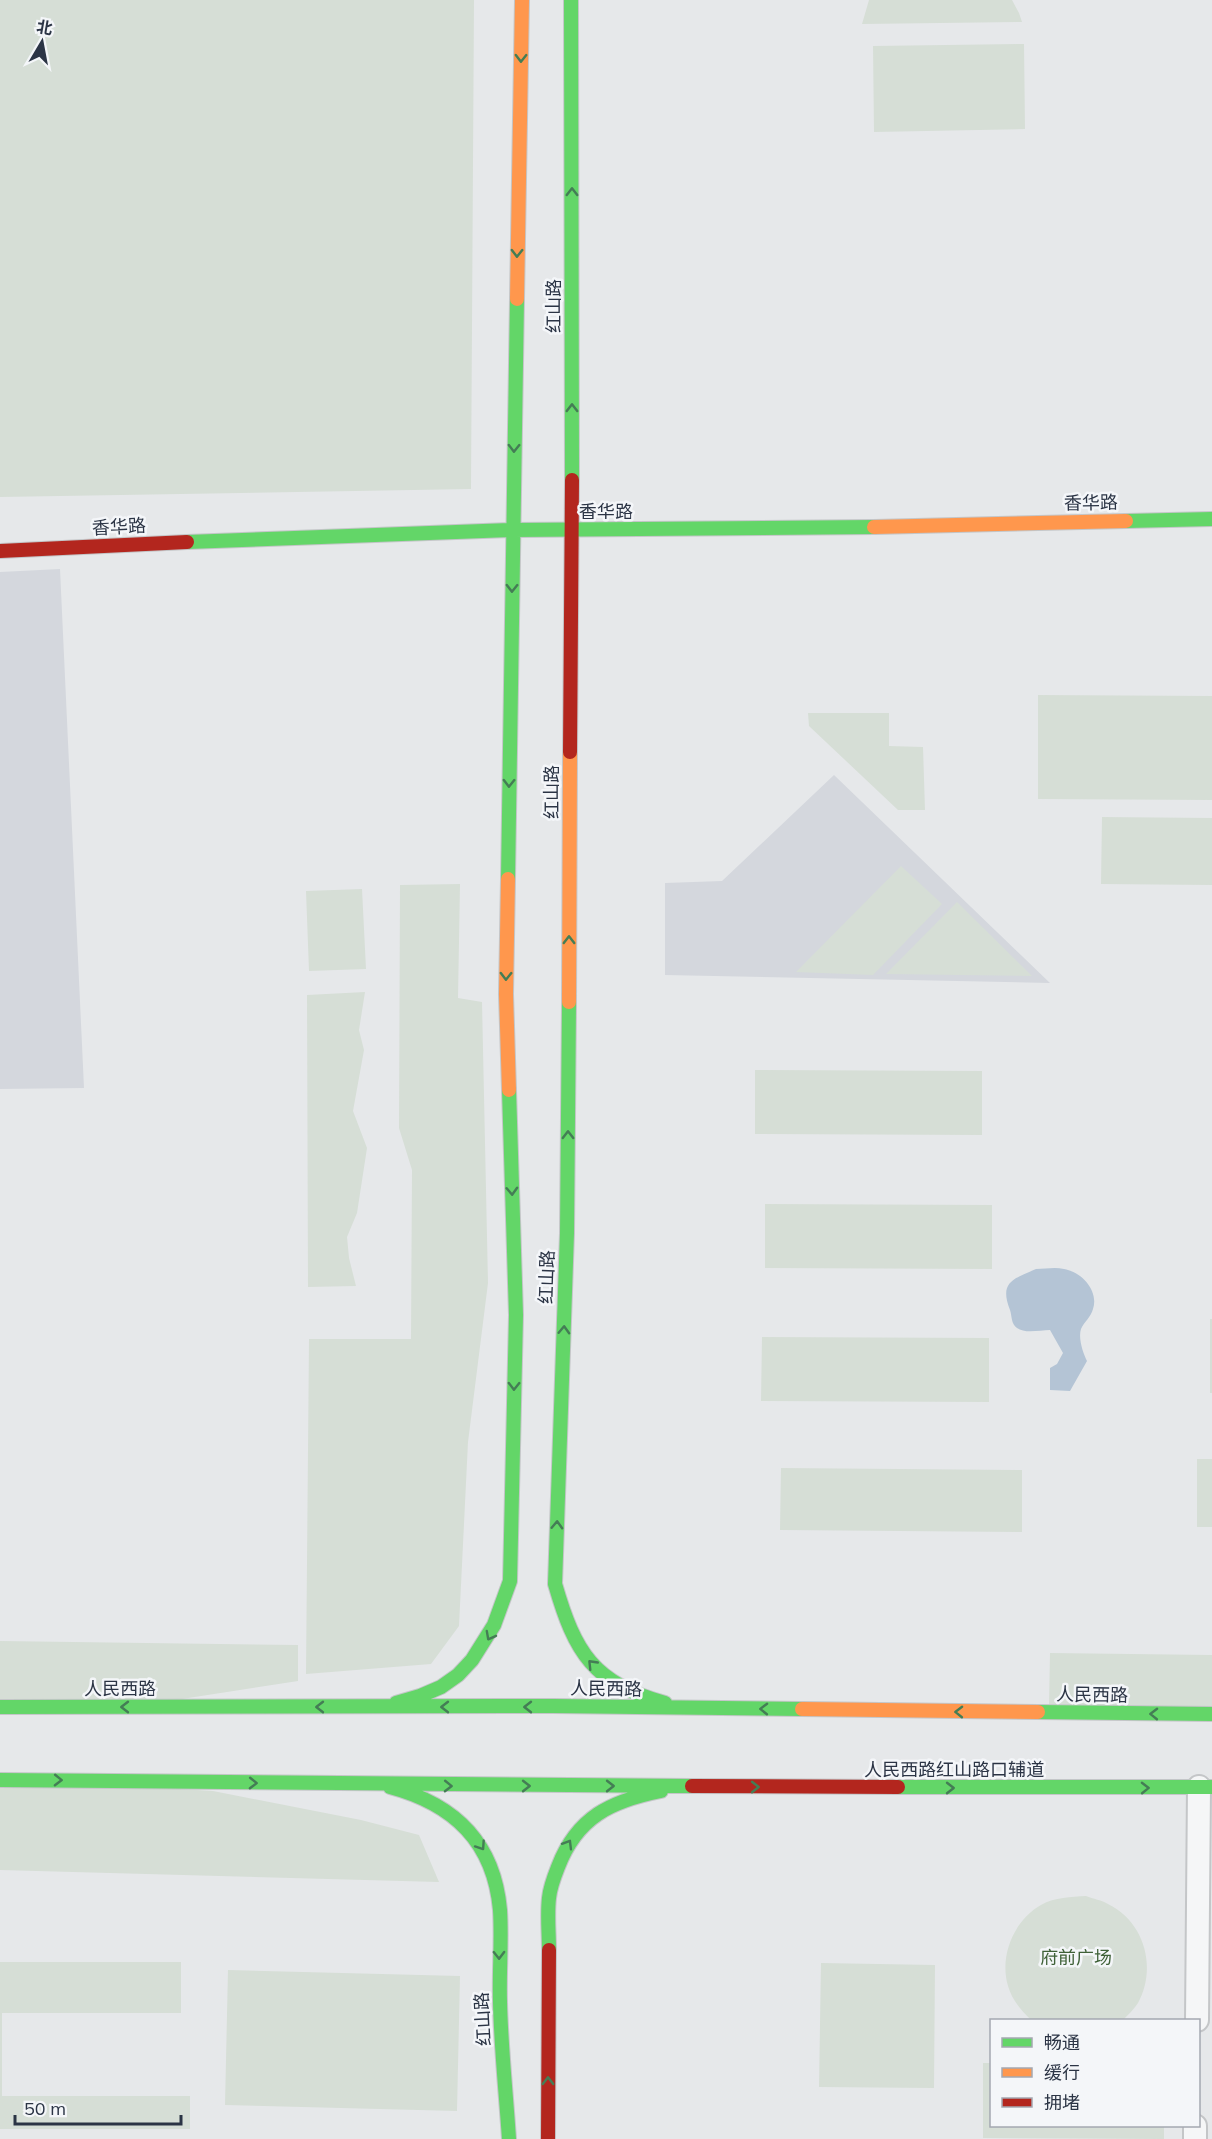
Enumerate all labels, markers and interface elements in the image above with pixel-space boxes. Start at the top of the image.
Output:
north arrow [12,12,72,72]
text: 北 [35,16,54,38]
one-way arrow [515,54,527,63]
one-way arrow [566,188,578,197]
one-way arrow [511,249,524,258]
street label: 红山路 [542,279,565,333]
one-way arrow [566,404,578,413]
one-way arrow [508,444,520,453]
street label: 香华路 [1064,491,1118,514]
street label: 香华路 [579,500,633,523]
street label: 香华路 [91,514,147,539]
one-way arrow [506,584,518,593]
street label: 红山路 [540,765,563,819]
one-way arrow [503,779,515,788]
one-way arrow [563,936,575,945]
one-way arrow [500,971,513,980]
one-way arrow [562,1131,574,1140]
one-way arrow [506,1187,518,1196]
street label: 红山路 [534,1250,559,1304]
one-way arrow [557,1326,570,1335]
one-way arrow [508,1382,520,1391]
one-way arrow [551,1521,564,1530]
one-way arrow [486,1630,497,1640]
one-way arrow [588,1661,599,1671]
street label: 人民西路 [570,1676,642,1701]
street label: 人民西路 [84,1677,156,1700]
street label: 人民西路 [1056,1682,1128,1707]
one-way arrow [120,1701,129,1713]
one-way arrow [315,1701,324,1713]
one-way arrow [440,1701,449,1713]
one-way arrow [524,1701,533,1713]
one-way arrow [759,1703,768,1715]
one-way arrow [954,1705,963,1718]
one-way arrow [1149,1708,1158,1720]
street label: 人民西路红山路口辅道 [864,1758,1044,1781]
one-way arrow [54,1774,63,1787]
one-way arrow [249,1777,258,1789]
one-way arrow [444,1779,453,1792]
one-way arrow [522,1780,531,1792]
one-way arrow [606,1780,615,1793]
one-way arrow [751,1781,760,1793]
one-way arrow [946,1782,955,1794]
one-way arrow [1141,1782,1150,1794]
one-way arrow [473,1840,485,1850]
one-way arrow [561,1840,573,1850]
park label: 府前广场 [1040,1946,1112,1969]
one-way arrow [493,1951,505,1960]
street label: 红山路 [470,1991,495,2047]
legend [990,2019,1200,2127]
text: 畅通 [1044,2031,1080,2054]
text: 缓行 [1044,2061,1080,2084]
one-way arrow [542,2076,554,2085]
scale bar [15,2088,182,2126]
text: 拥堵 [1044,2091,1080,2114]
text: 50 m [24,2097,66,2120]

